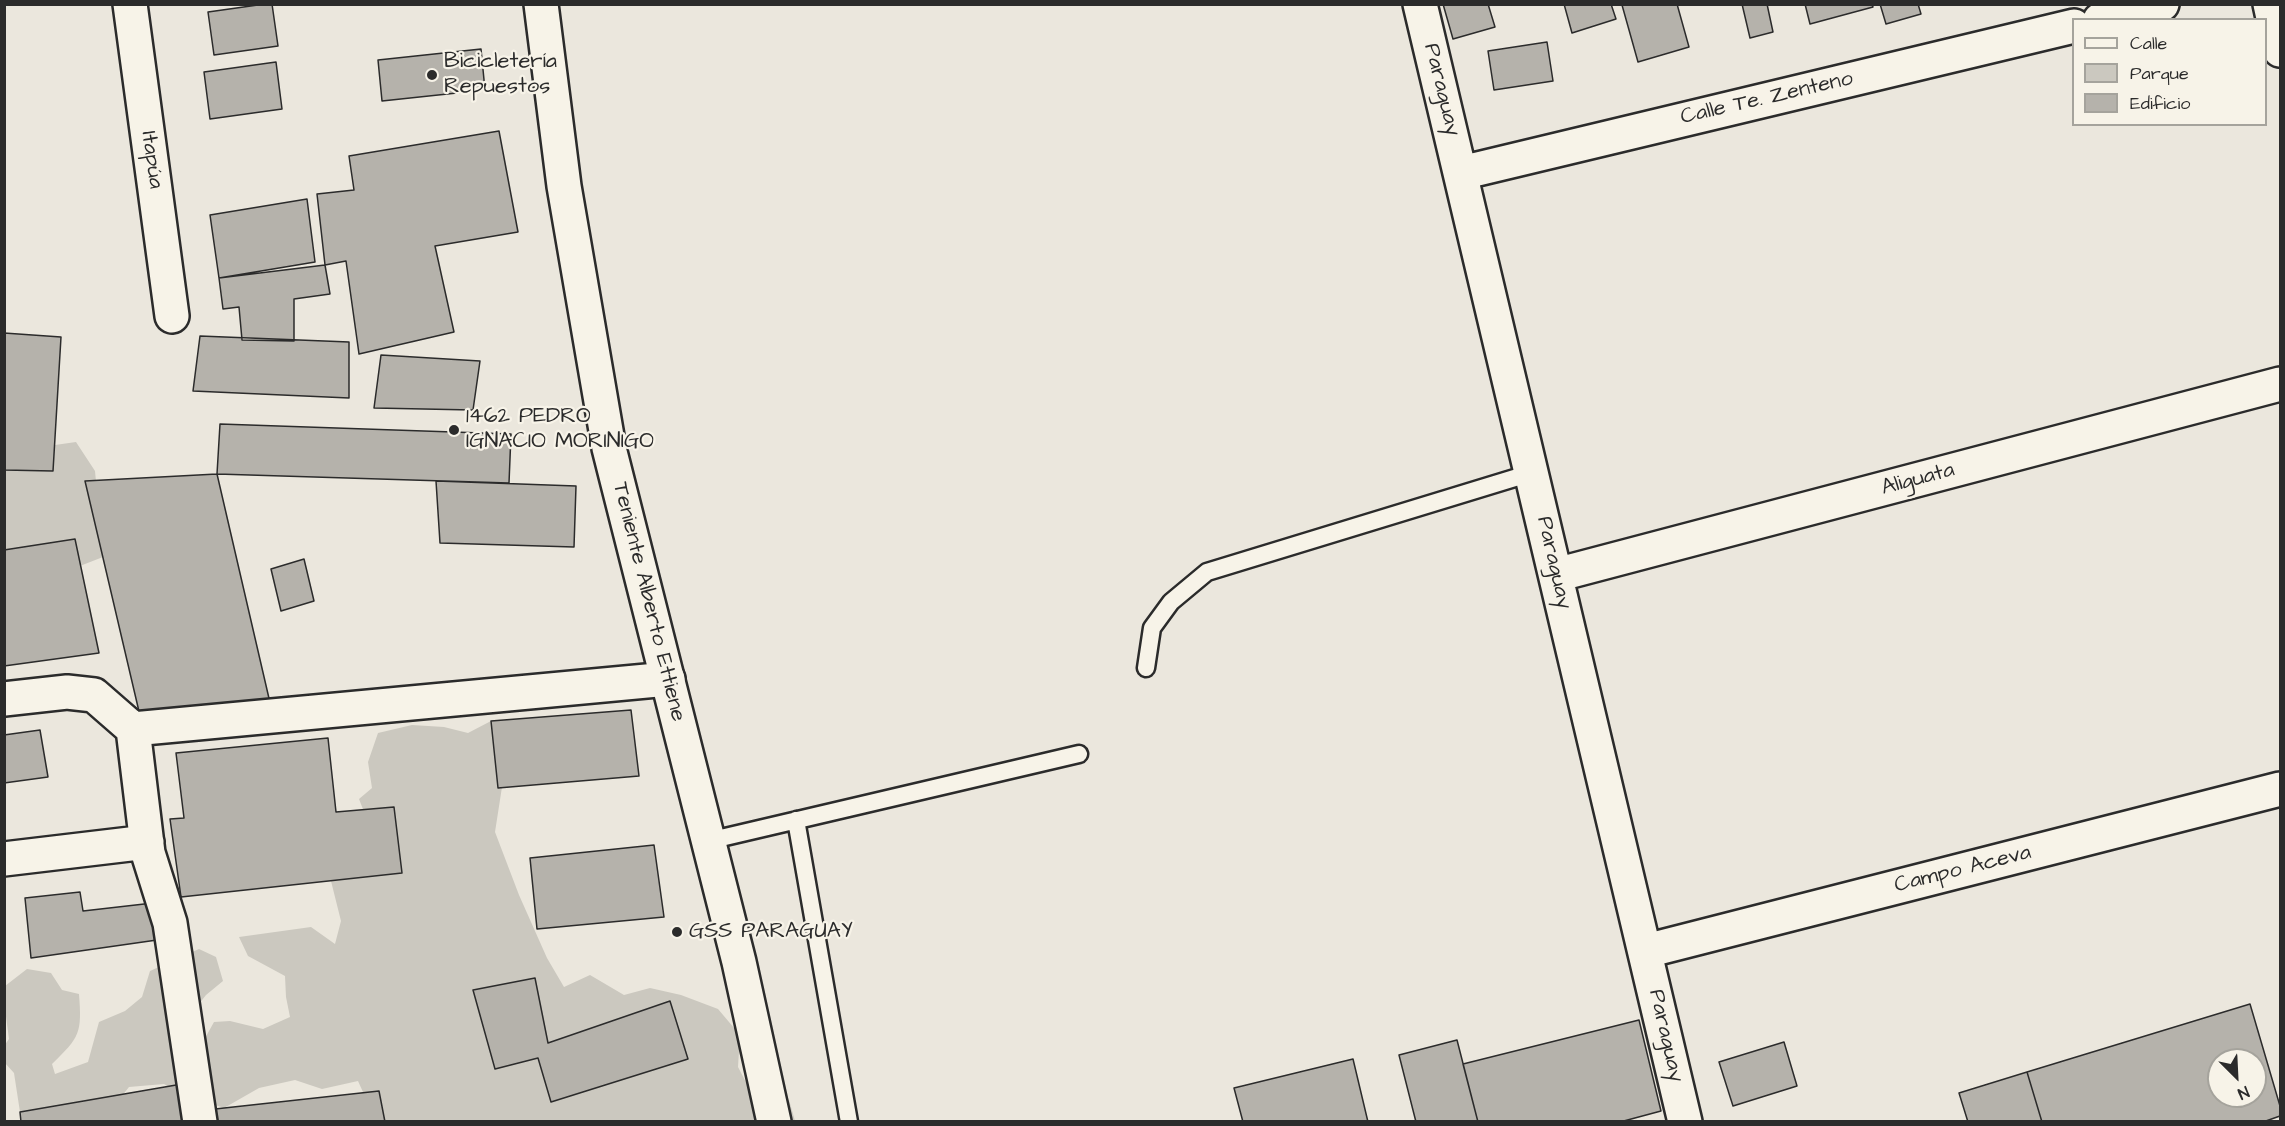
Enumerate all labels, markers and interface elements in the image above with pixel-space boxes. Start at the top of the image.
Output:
legend [2072,18,2267,126]
text: Calle [2130,31,2167,56]
street label: Paraguay [1417,41,1465,139]
place label: Bicicletería Repuestos [444,49,557,100]
text: Parque [2130,61,2189,86]
street label: Calle Te. Zenteno [1678,66,1856,132]
marker: Bicicletería Repuestos [425,68,439,82]
text: Edificio [2130,91,2190,116]
street label: Itapúa [134,129,168,191]
place label: 1462 PEDRO IGNACIO MORINIGO [466,404,654,456]
marker: 1462 PEDRO IGNACIO MORINIGO [447,423,461,437]
street label: Aliguata [1879,458,1957,502]
street label: Teniente Alberto Ettiene [606,480,690,724]
street label: Paraguay [1530,514,1576,612]
street label: Campo Aceva [1892,840,2034,900]
place label: GSS PARAGUAY [689,919,853,945]
marker: GSS PARAGUAY [670,925,684,939]
street label: Paraguay [1642,987,1688,1085]
north arrow [2207,1048,2267,1108]
text: N [2234,1081,2253,1105]

